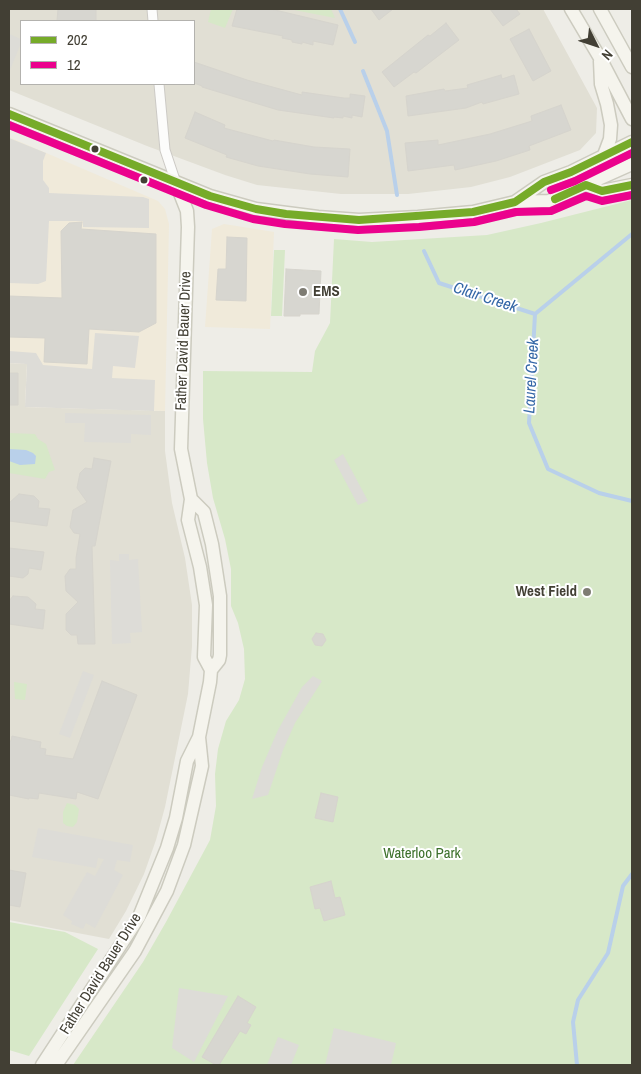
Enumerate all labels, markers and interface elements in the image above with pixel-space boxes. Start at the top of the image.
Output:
legend [20,20,195,85]
north arrow [571,20,621,70]
text: 202 [67,29,88,50]
text: N [598,46,617,64]
text: 12 [67,54,81,75]
unlabelled marker [90,144,100,154]
unlabelled marker [139,175,149,185]
street label: Father David Bauer Drive [173,271,195,411]
water label: Clair Creek [450,279,520,317]
place label: EMS [313,283,340,301]
marker: EMS [297,286,309,298]
water label: Laurel Creek [520,338,544,414]
place label: West Field [516,583,577,601]
marker: West Field [581,586,593,598]
park label: Waterloo Park [383,845,461,863]
street label: Father David Bauer Drive [56,910,146,1038]

